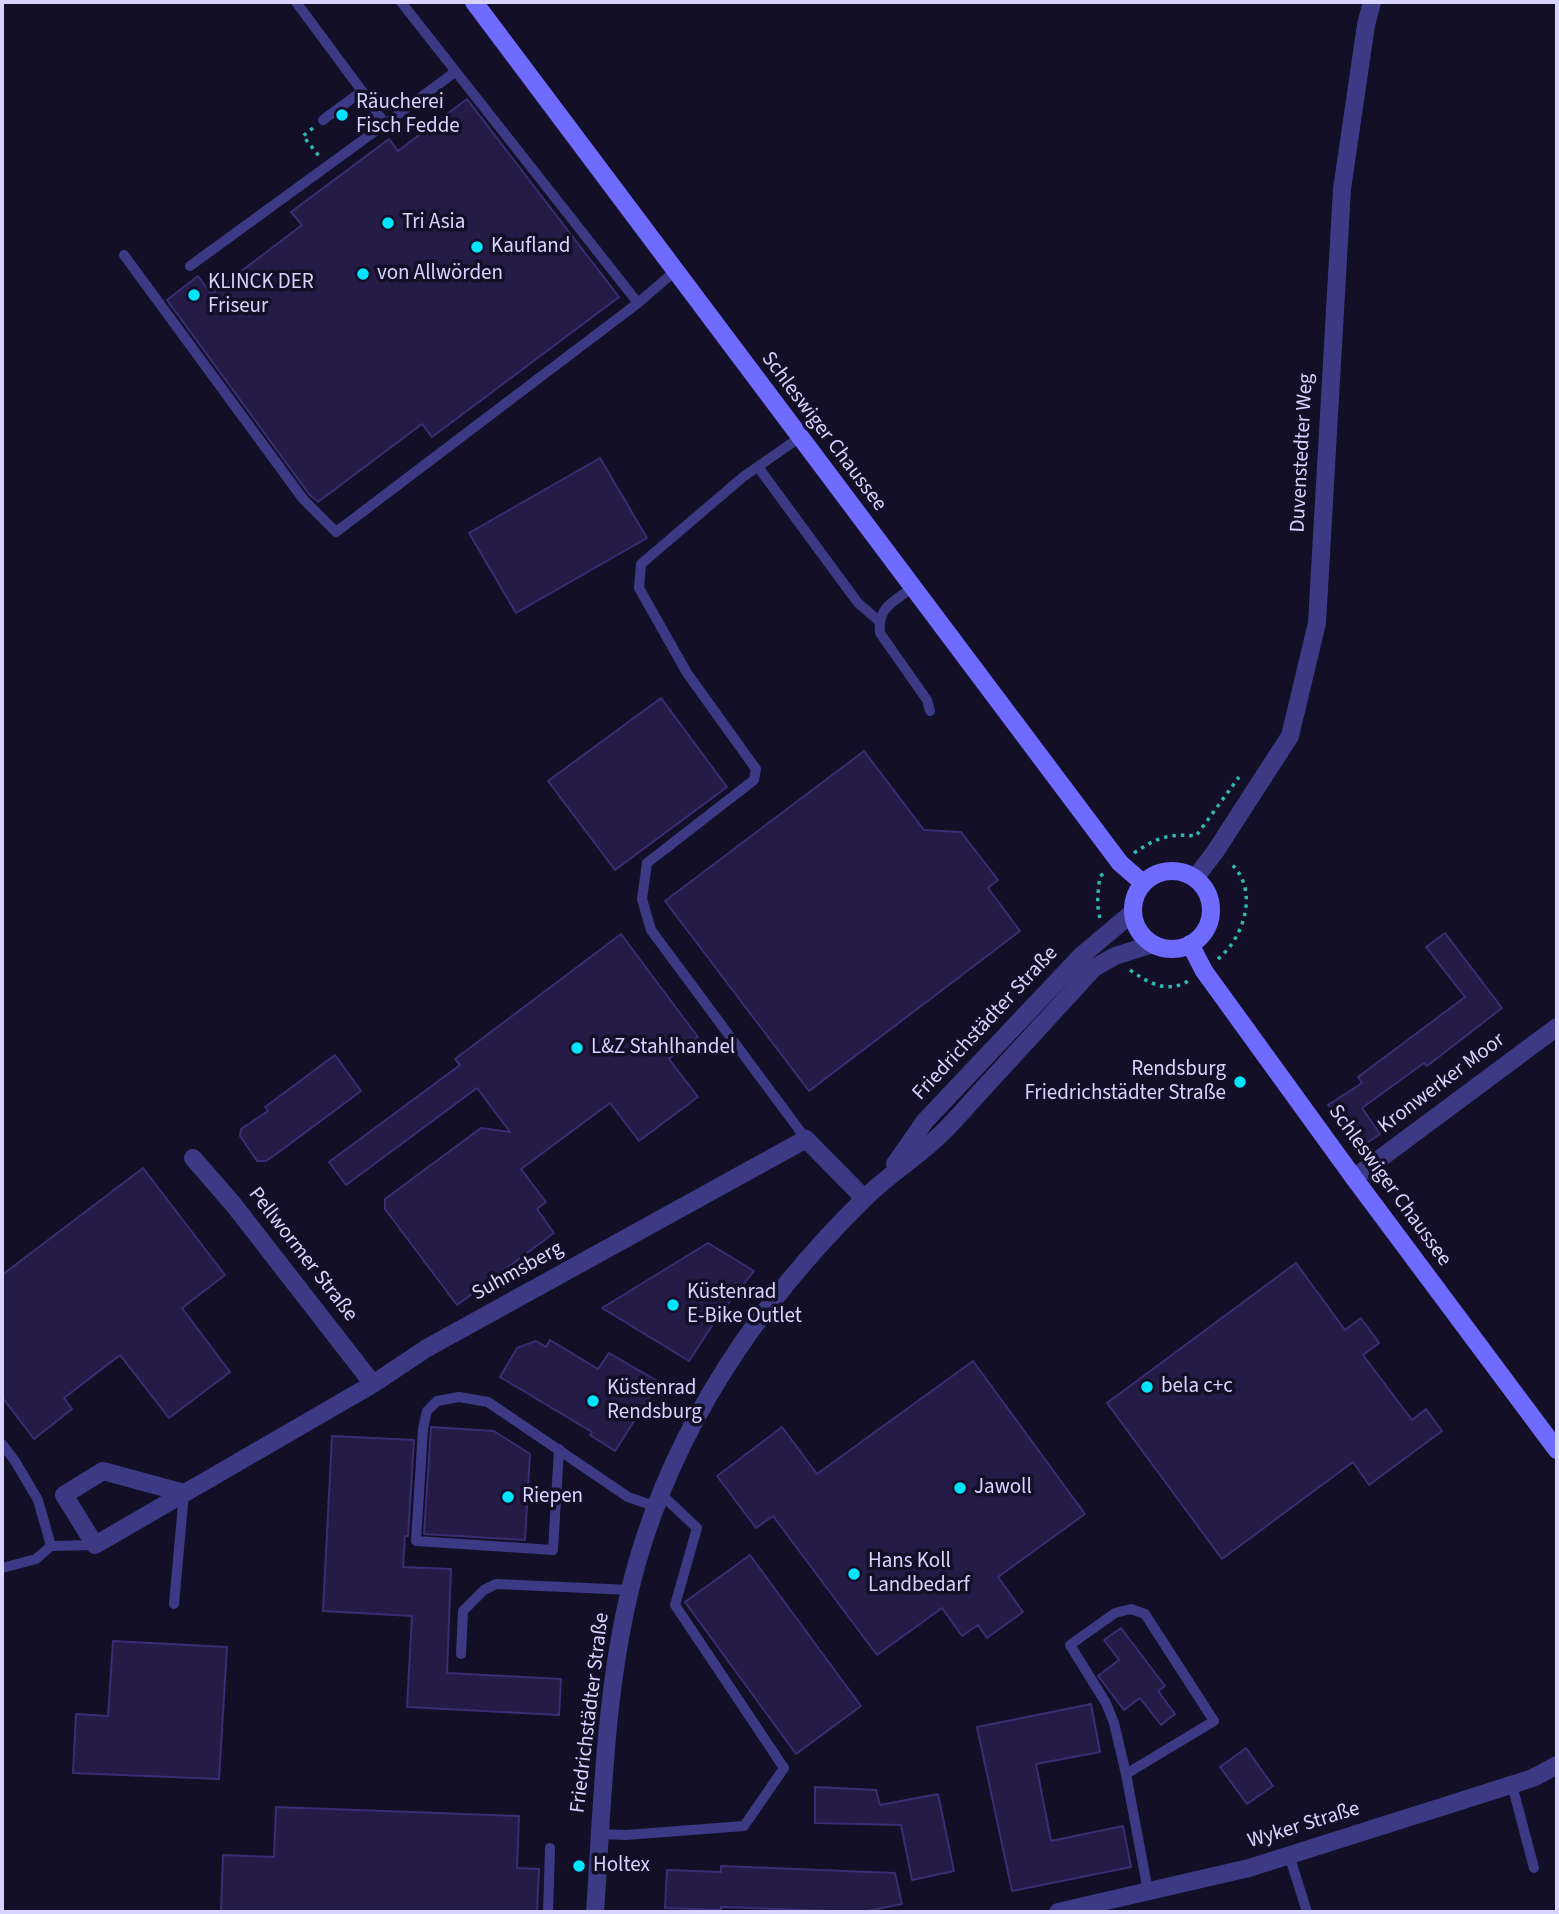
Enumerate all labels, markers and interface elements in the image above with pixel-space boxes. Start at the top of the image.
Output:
place label: Räucherei Fisch Fedde [356,90,460,140]
marker: Räucherei Fisch Fedde [334,107,350,123]
place label: Tri Asia [402,210,465,236]
marker: Tri Asia [380,215,396,231]
place label: Kaufland [491,234,570,260]
marker: Kaufland [469,239,485,255]
place label: von Allwörden [377,261,503,287]
marker: von Allwörden [355,266,371,282]
place label: KLINCK DER Friseur [208,270,314,320]
marker: KLINCK DER Friseur [186,287,202,303]
street label: Schleswiger Chaussee [755,347,891,517]
street label: Duvenstedter Weg [1286,373,1320,533]
street label: Friedrichstädter Straße [908,942,1064,1106]
street label: Kronwerker Moor [1374,1028,1510,1140]
place label: L&Z Stahlhandel [591,1035,735,1061]
marker: L&Z Stahlhandel [569,1040,585,1056]
place label: Rendsburg Friedrichstädter Straße [1024,1057,1226,1107]
marker: Rendsburg Friedrichstädter Straße [1232,1074,1248,1090]
street label: Schleswiger Chaussee [1322,1100,1456,1272]
street label: Pellwormer Straße [242,1183,362,1327]
street label: Suhmsberg [468,1237,568,1307]
place label: Küstenrad E-Bike Outlet [687,1280,802,1330]
marker: Küstenrad E-Bike Outlet [665,1297,681,1313]
place label: bela c+c [1161,1374,1233,1400]
place label: Küstenrad Rendsburg [607,1376,702,1426]
marker: bela c+c [1139,1379,1155,1395]
marker: Küstenrad Rendsburg [585,1393,601,1409]
place label: Jawoll [974,1475,1032,1501]
marker: Jawoll [952,1480,968,1496]
place label: Riepen [522,1484,583,1510]
marker: Riepen [500,1489,516,1505]
place label: Hans Koll Landbedarf [868,1549,970,1599]
marker: Hans Koll Landbedarf [846,1566,862,1582]
street label: Friedrichstädter Straße [566,1611,616,1815]
street label: Wyker Straße [1245,1797,1363,1855]
place label: Holtex [593,1853,650,1879]
marker: Holtex [571,1858,587,1874]

